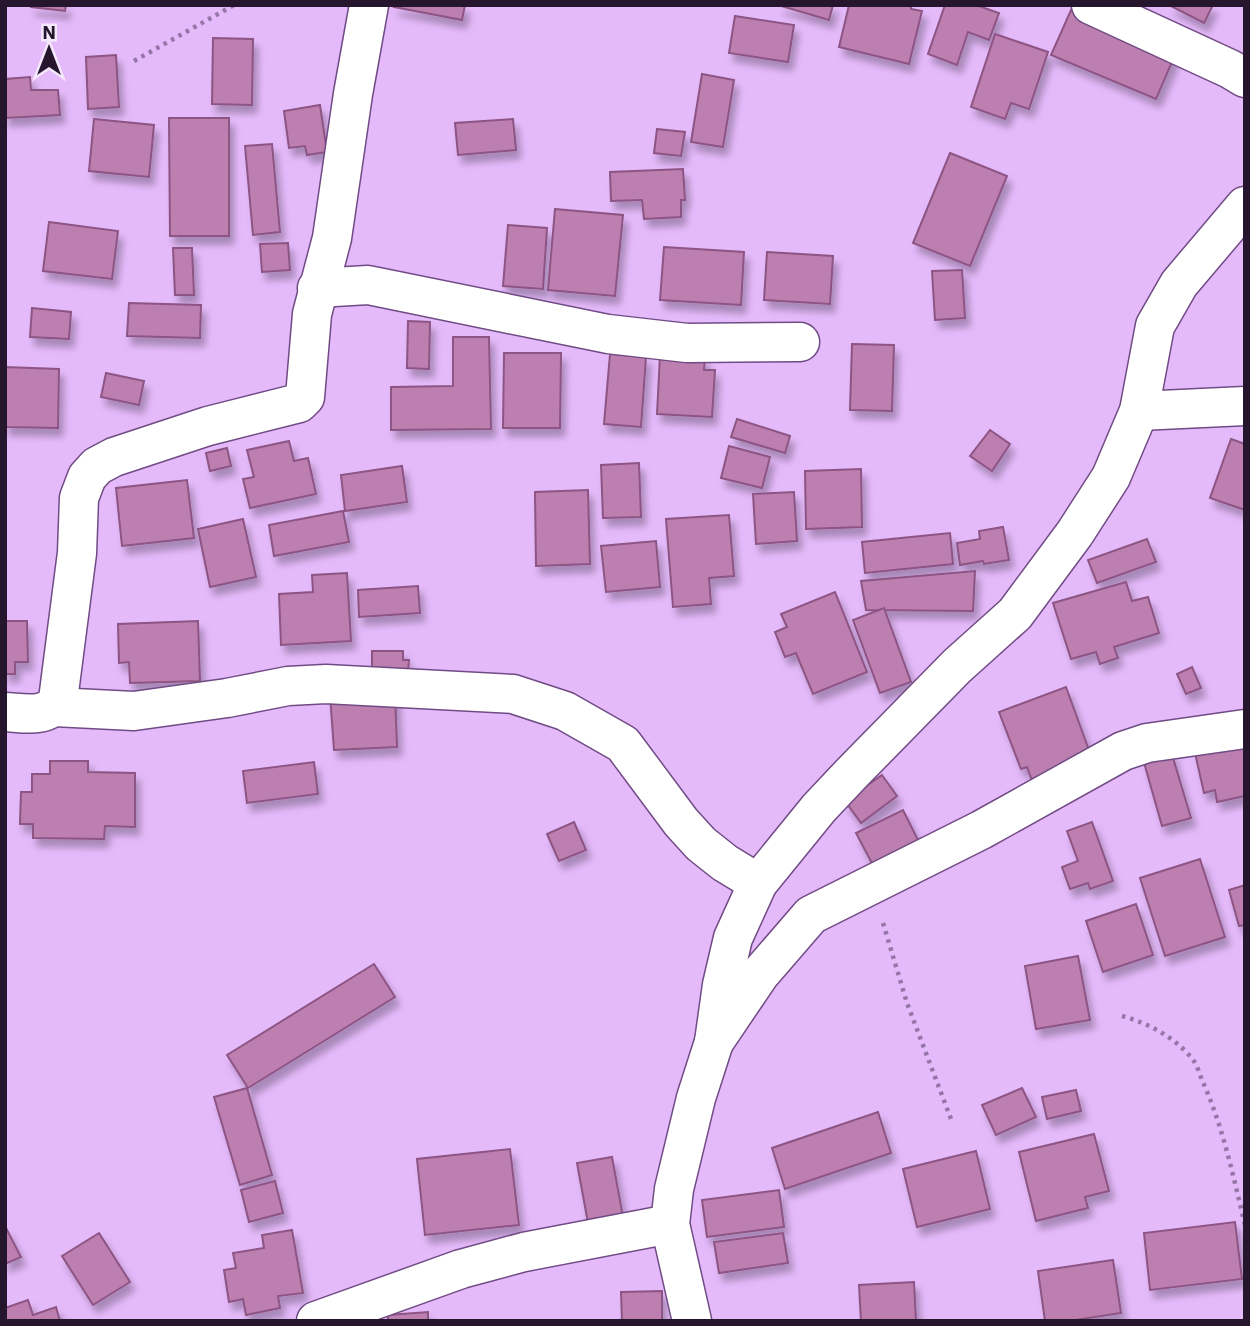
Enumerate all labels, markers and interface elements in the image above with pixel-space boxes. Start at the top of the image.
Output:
north arrow [14,14,84,84]
text: N [42,20,56,44]

